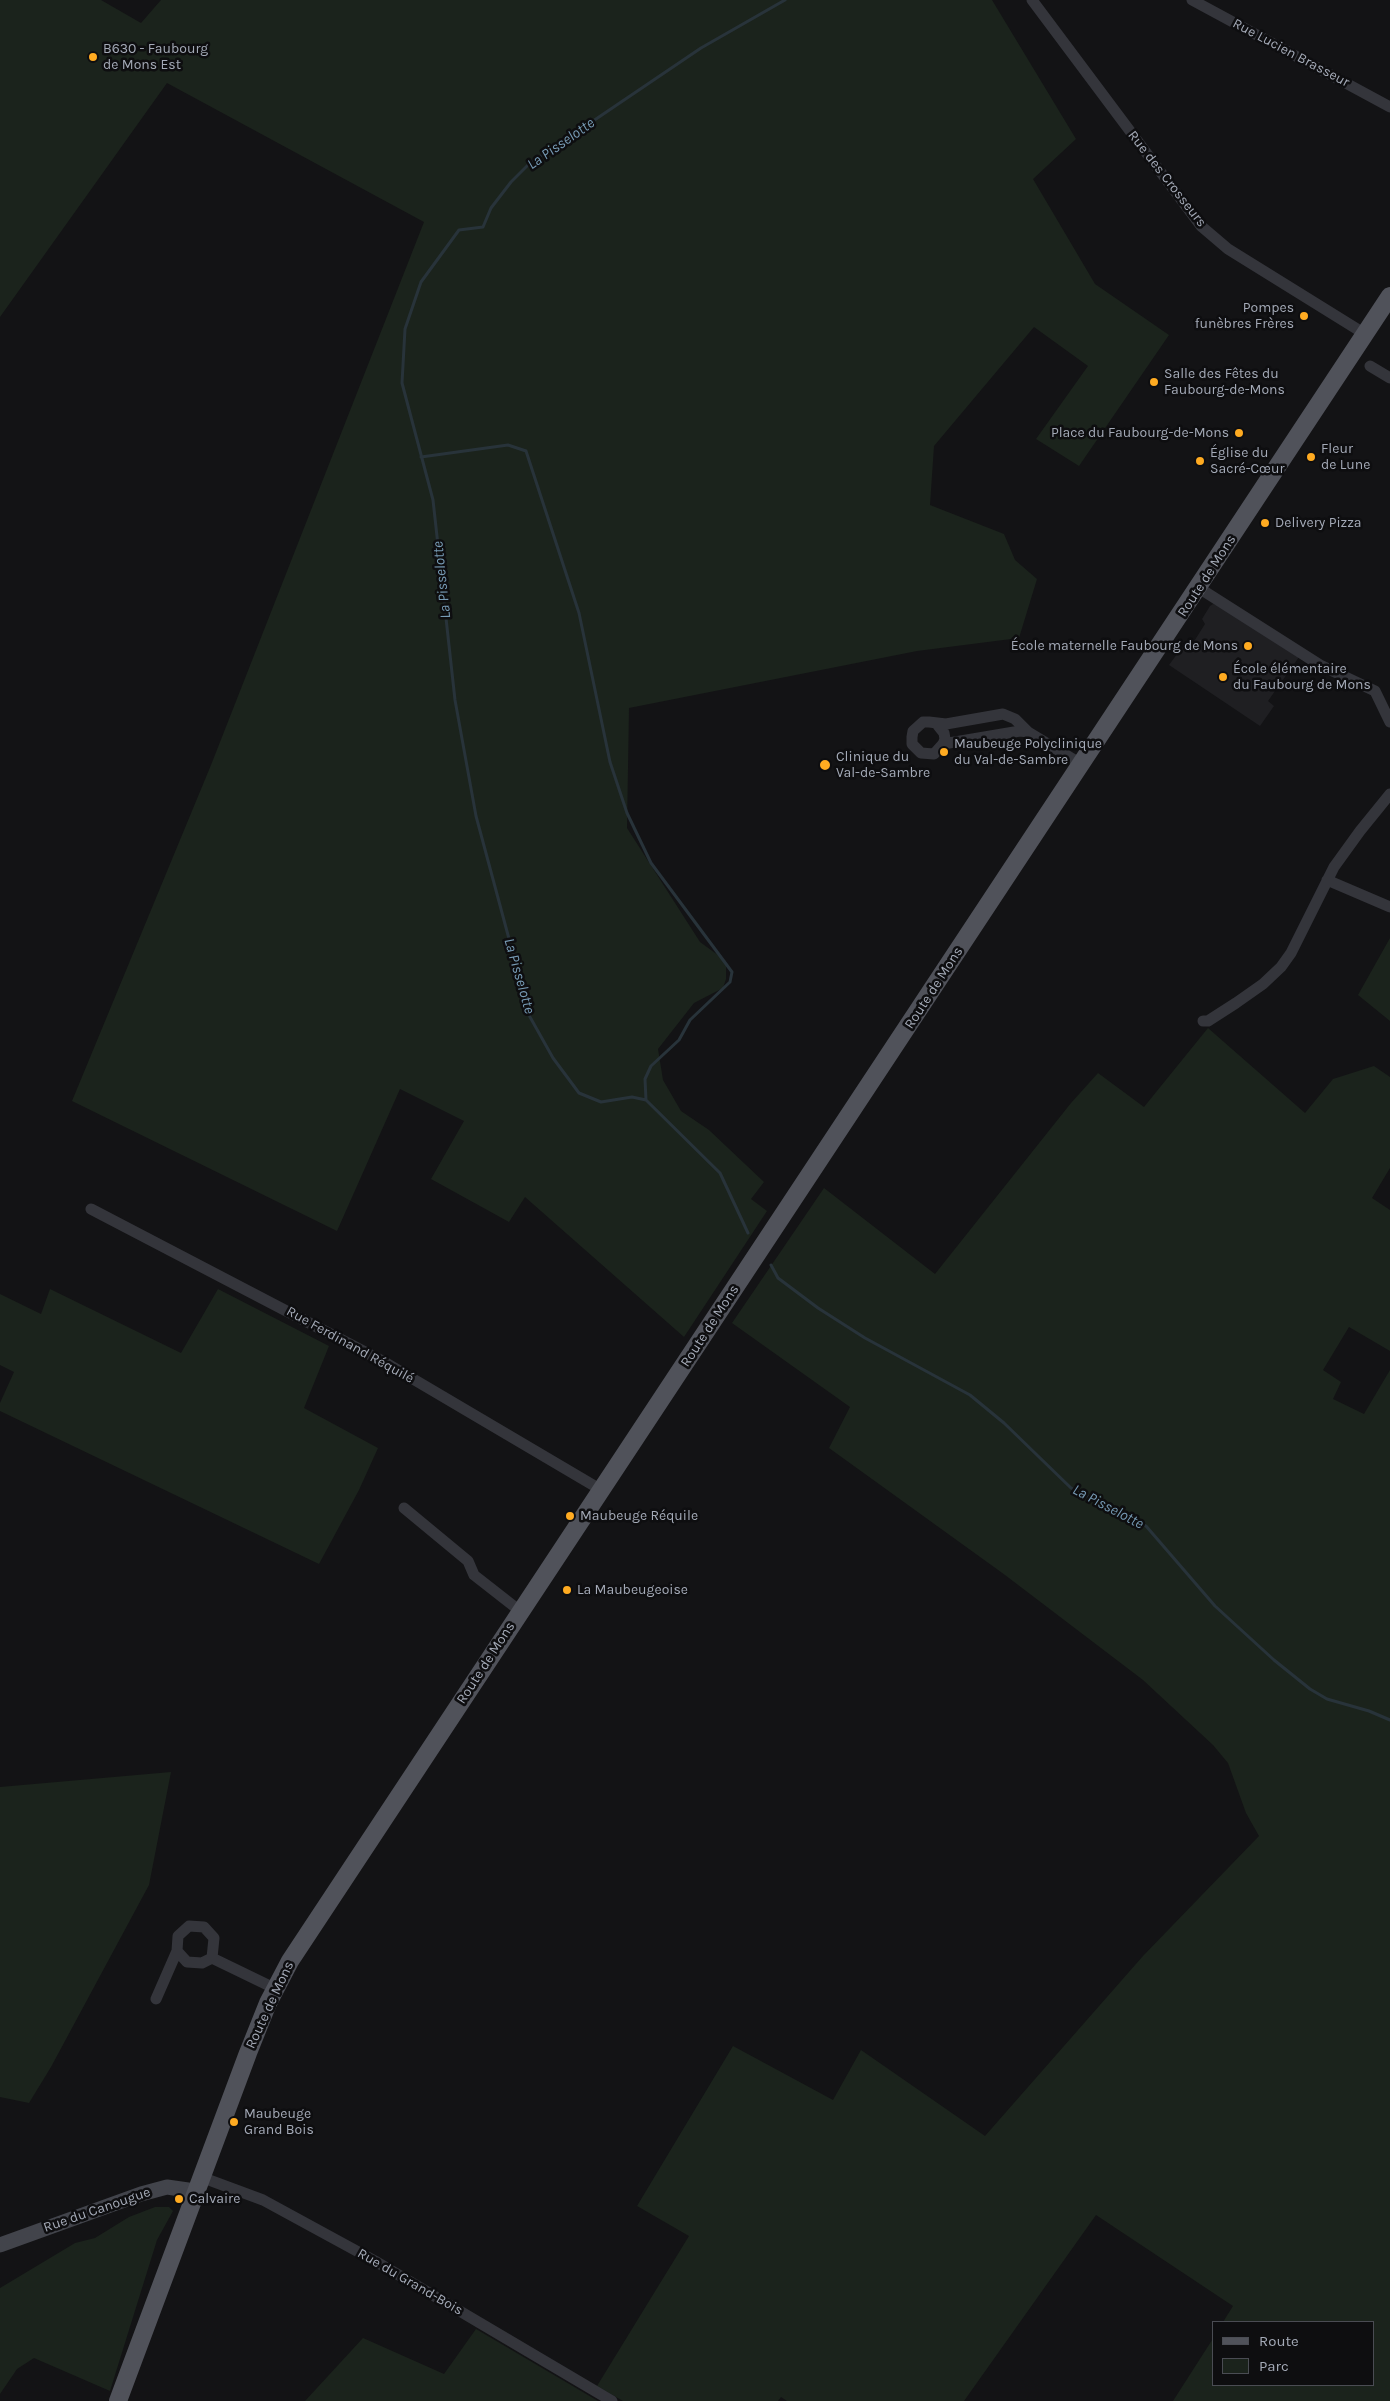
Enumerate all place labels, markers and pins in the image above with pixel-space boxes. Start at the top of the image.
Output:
place label: B630 - Faubourg de Mons Est [103,41,208,74]
marker: B630 - Faubourg de Mons Est [87,51,99,63]
place label: Pompes funèbres Frères [1195,300,1294,332]
marker: Pompes funèbres Frères [1298,310,1310,322]
place label: Salle des Fêtes du Faubourg-de-Mons [1164,366,1285,398]
marker: Salle des Fêtes du Faubourg-de-Mons [1148,376,1160,388]
place label: Place du Faubourg-de-Mons [1051,425,1229,441]
marker: Place du Faubourg-de-Mons [1233,427,1245,439]
place label: Fleur de Lune [1321,441,1370,474]
place label: Église du Sacré-Cœur [1210,445,1284,478]
marker: Fleur de Lune [1305,451,1317,463]
marker: Église du Sacré-Cœur [1194,455,1206,467]
place label: Delivery Pizza [1275,515,1362,531]
marker: Delivery Pizza [1259,517,1271,529]
place label: École maternelle Faubourg de Mons [1011,638,1238,654]
marker: École maternelle Faubourg de Mons [1242,640,1254,652]
place label: École élémentaire du Faubourg de Mons [1233,661,1371,694]
marker: École élémentaire du Faubourg de Mons [1217,671,1229,683]
place label: Maubeuge Polyclinique du Val-de-Sambre [954,736,1102,769]
marker: Maubeuge Polyclinique du Val-de-Sambre [938,746,950,758]
place label: Clinique du Val-de-Sambre [836,749,930,782]
marker: Clinique du Val-de-Sambre [818,758,832,772]
place label: Maubeuge Réquile [580,1508,698,1524]
marker: Maubeuge Réquile [564,1510,576,1522]
place label: La Maubeugeoise [577,1582,688,1598]
marker: La Maubeugeoise [561,1584,573,1596]
place label: Maubeuge Grand Bois [244,2106,314,2138]
marker: Maubeuge Grand Bois [228,2116,240,2128]
place label: Calvaire [189,2191,240,2207]
marker: Calvaire [173,2193,185,2205]

